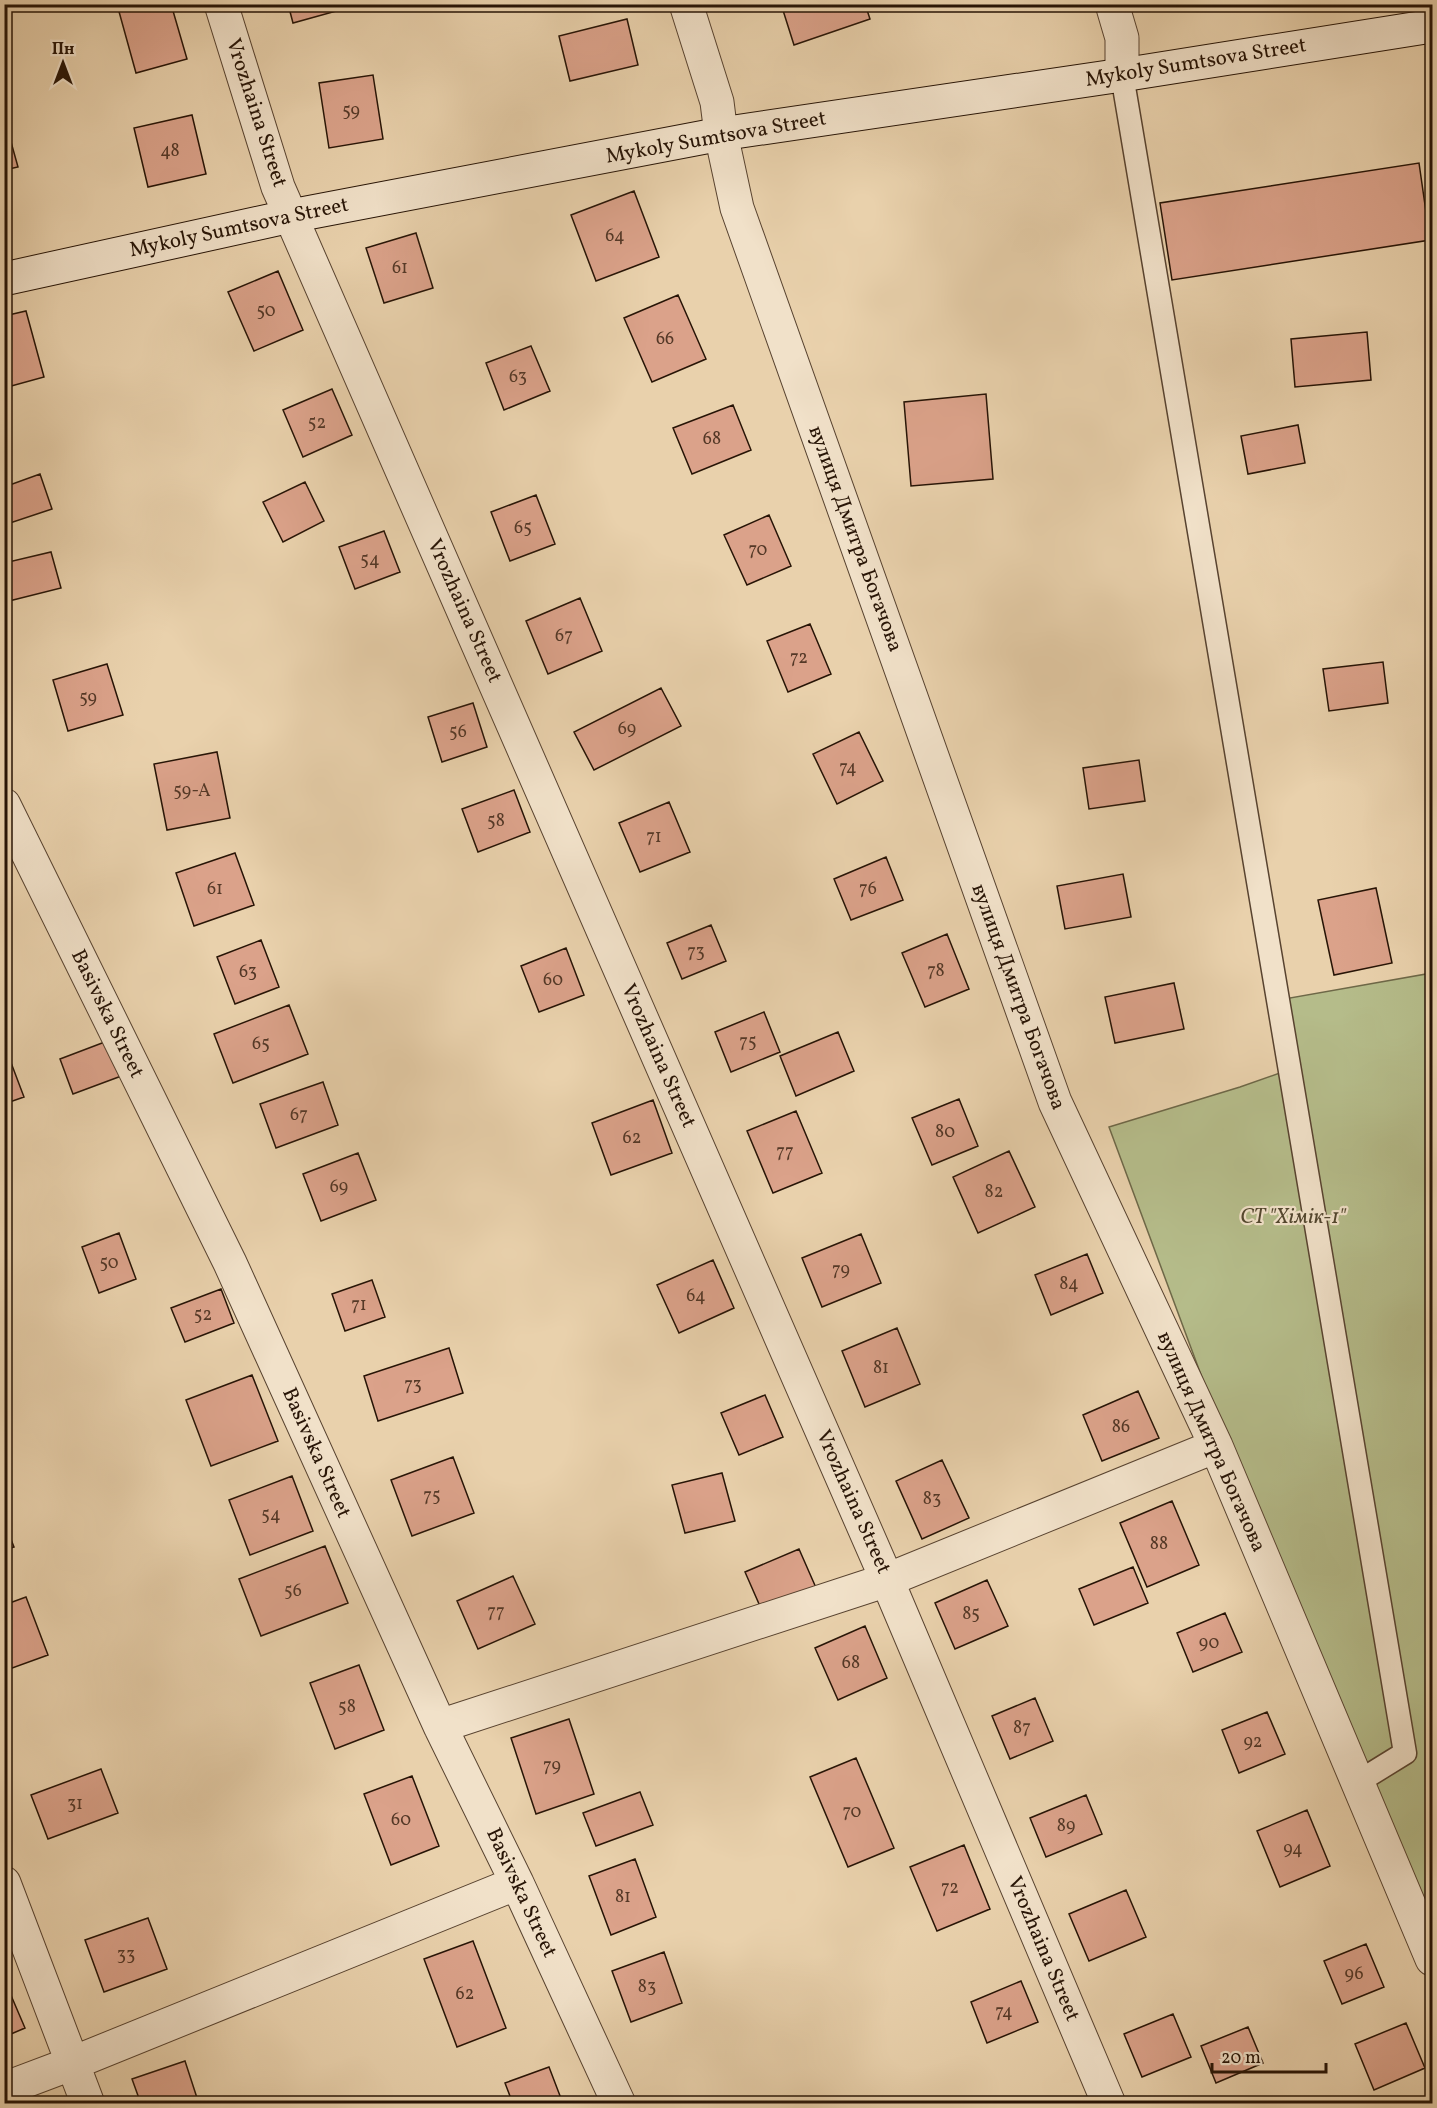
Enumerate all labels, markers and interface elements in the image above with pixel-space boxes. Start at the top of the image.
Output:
street label: Mykoly Sumtsova Street [1083,31,1309,95]
north arrow [33,33,93,93]
street label: Vrozhaina Street [218,35,294,191]
text: Пн [52,39,74,61]
house number: 59 [342,99,360,124]
street label: Mykoly Sumtsova Street [604,104,828,172]
house number: 48 [160,139,180,164]
street label: Mykoly Sumtsova Street [127,191,351,265]
house number: 64 [605,224,625,249]
house number: 61 [392,256,408,281]
house number: 50 [256,299,276,324]
house number: 66 [656,327,674,352]
house number: 63 [509,365,527,390]
house number: 52 [308,411,326,436]
street label: вулиця Дмитра Богачова [801,422,909,656]
house number: 68 [703,427,721,452]
house number: 65 [514,516,532,541]
street label: Vrozhaina Street [419,534,509,688]
house number: 70 [749,538,768,563]
house number: 54 [360,548,380,573]
house number: 67 [555,624,573,649]
house number: 72 [790,646,808,671]
house number: 59 [79,686,97,711]
house number: 69 [618,717,636,742]
house number: 56 [449,720,467,745]
house number: 74 [839,756,857,781]
house number: 59-А [173,779,211,804]
house number: 58 [487,809,505,834]
house number: 71 [646,825,662,850]
house number: 61 [207,877,223,902]
house number: 76 [859,877,877,902]
street label: вулиця Дмитра Богачова [964,880,1072,1114]
house number: 73 [687,940,705,965]
street label: Basivska Street [63,945,151,1083]
house number: 78 [927,959,945,984]
house number: 63 [239,960,257,985]
house number: 60 [543,968,563,993]
street label: Vrozhaina Street [613,979,703,1133]
house number: 75 [739,1030,757,1055]
house number: 65 [252,1032,270,1057]
house number: 67 [290,1103,308,1128]
house number: 80 [935,1120,955,1145]
house number: 62 [623,1126,641,1151]
house number: 77 [776,1140,794,1165]
house number: 69 [330,1175,348,1200]
house number: 82 [985,1180,1003,1205]
park label: СТ "Хімік-1" [1240,1203,1347,1232]
house number: 50 [99,1251,119,1276]
house number: 79 [832,1258,850,1283]
house number: 84 [1059,1272,1079,1297]
house number: 64 [686,1284,706,1309]
house number: 71 [351,1293,367,1318]
house number: 52 [194,1303,212,1328]
street label: вулиця Дмитра Богачова [1149,1327,1273,1557]
house number: 81 [873,1356,889,1381]
house number: 73 [404,1373,422,1398]
street label: Basivska Street [274,1383,358,1523]
house number: 86 [1112,1415,1130,1440]
street label: Vrozhaina Street [808,1425,898,1579]
house number: 75 [423,1484,441,1509]
house number: 83 [923,1487,941,1512]
house number: 54 [261,1503,281,1528]
house number: 88 [1150,1532,1168,1557]
house number: 56 [284,1579,302,1604]
house number: 77 [487,1600,505,1625]
house number: 85 [962,1602,980,1627]
house number: 90 [1199,1631,1219,1656]
house number: 68 [842,1651,860,1676]
house number: 58 [338,1695,356,1720]
house number: 87 [1013,1716,1031,1741]
house number: 92 [1243,1730,1263,1755]
house number: 79 [543,1754,561,1779]
house number: 31 [67,1792,83,1817]
house number: 70 [843,1800,862,1825]
house number: 60 [391,1808,411,1833]
house number: 89 [1057,1814,1075,1839]
street label: Basivska Street [478,1823,564,1963]
house number: 94 [1283,1837,1303,1862]
street label: Vrozhaina Street [999,1872,1087,2026]
house number: 72 [941,1876,959,1901]
house number: 81 [615,1885,631,1910]
house number: 33 [117,1943,135,1968]
house number: 96 [1344,1962,1364,1987]
house number: 83 [638,1975,656,2000]
house number: 62 [456,1982,474,2007]
house number: 74 [995,2000,1013,2025]
scale bar [1212,2036,1326,2074]
text: 20 m [1221,2046,1261,2071]

